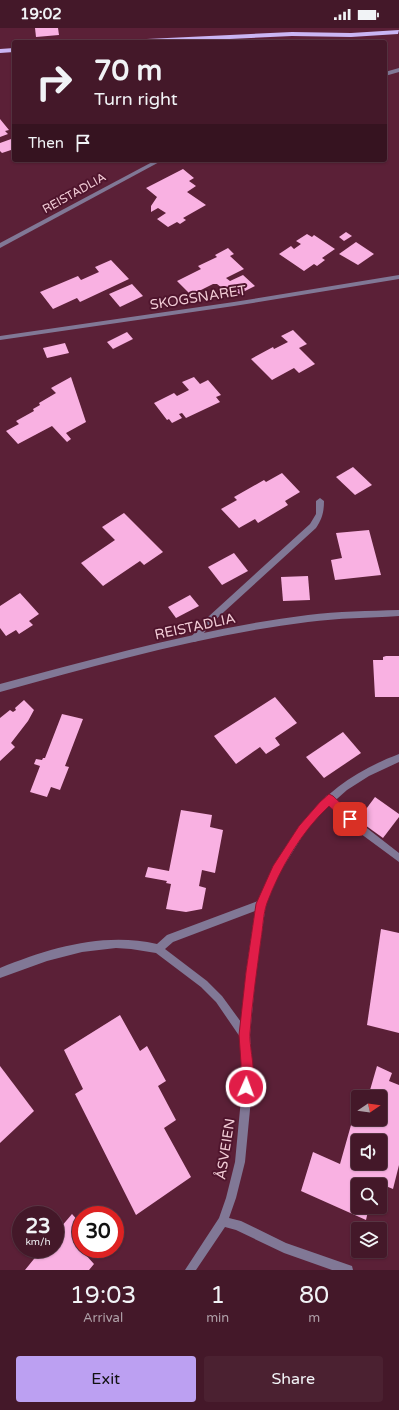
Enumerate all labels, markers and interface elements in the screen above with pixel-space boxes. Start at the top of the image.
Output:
text: 19:02 [20,5,62,23]
text: 70 m [94,54,162,88]
icon: right [28,56,80,108]
text: Turn right [94,88,178,110]
icon: arrive [72,132,94,154]
text: Then [28,134,64,152]
street label: REISTADLIA [40,170,108,216]
street label: SKOGSNARET [149,281,248,313]
street label: REISTADLIA [153,610,237,643]
pin [333,802,367,836]
icon: arrive [339,808,361,830]
position arrow [225,1066,267,1108]
north arrow [351,1090,387,1126]
map controls [351,1090,387,1258]
street label: ÅSVEIEN [212,1117,239,1181]
button: sound [351,1134,387,1170]
button: search [351,1178,387,1214]
speed limit sign: 30 [72,1206,124,1258]
text: 23 [25,1215,51,1239]
button: layers [351,1222,387,1258]
text: km/h [25,1236,51,1248]
text: 19:03 [70,1281,136,1310]
text: 1 [210,1281,225,1310]
text: 80 [299,1281,329,1310]
text: Arrival [83,1310,123,1326]
text: min [206,1310,229,1326]
text: m [308,1310,320,1326]
button: Exit [16,1356,196,1402]
button: Share [204,1356,383,1402]

